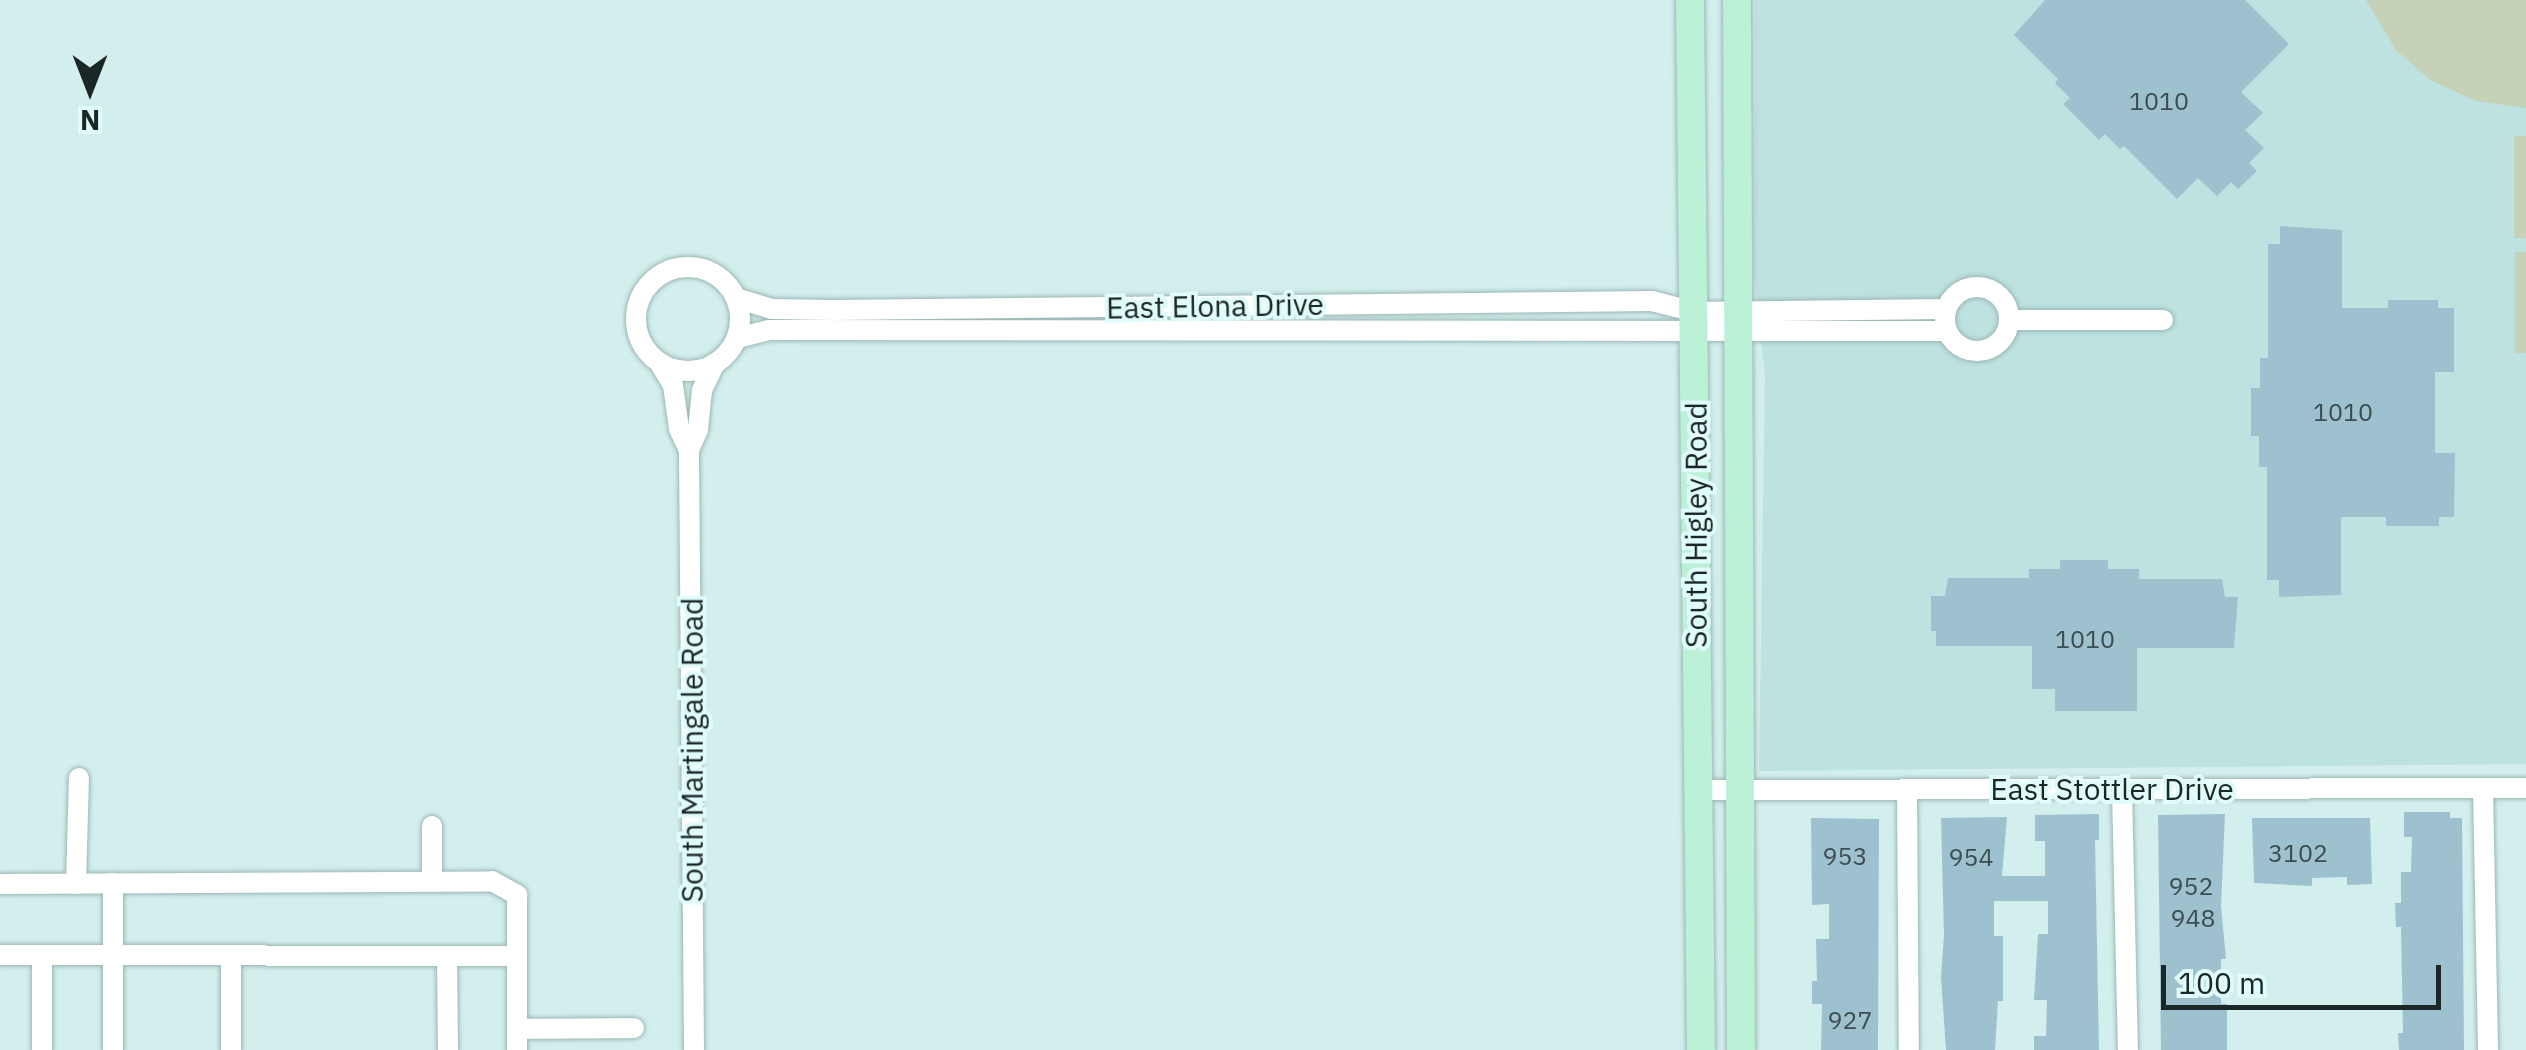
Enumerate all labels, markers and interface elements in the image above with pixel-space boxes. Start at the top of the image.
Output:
north arrow [40,40,140,140]
house number: 1010 [2129,86,2189,116]
text: N [80,102,100,139]
street label: East Elona Drive [1106,286,1324,326]
house number: 1010 [2313,397,2373,427]
street label: South Higley Road [1678,402,1714,648]
street label: South Martingale Road [674,598,710,902]
house number: 1010 [2055,624,2115,654]
street label: East Stottler Drive [1990,771,2234,807]
house number: 3102 [2268,838,2328,868]
house number: 953 [1823,841,1867,871]
house number: 954 [1949,842,1993,872]
house number: 952 [2169,871,2213,901]
house number: 948 [2171,903,2215,933]
scale bar [2166,945,2446,1007]
text: 100 m [2178,963,2265,1002]
house number: 927 [1828,1005,1872,1035]

